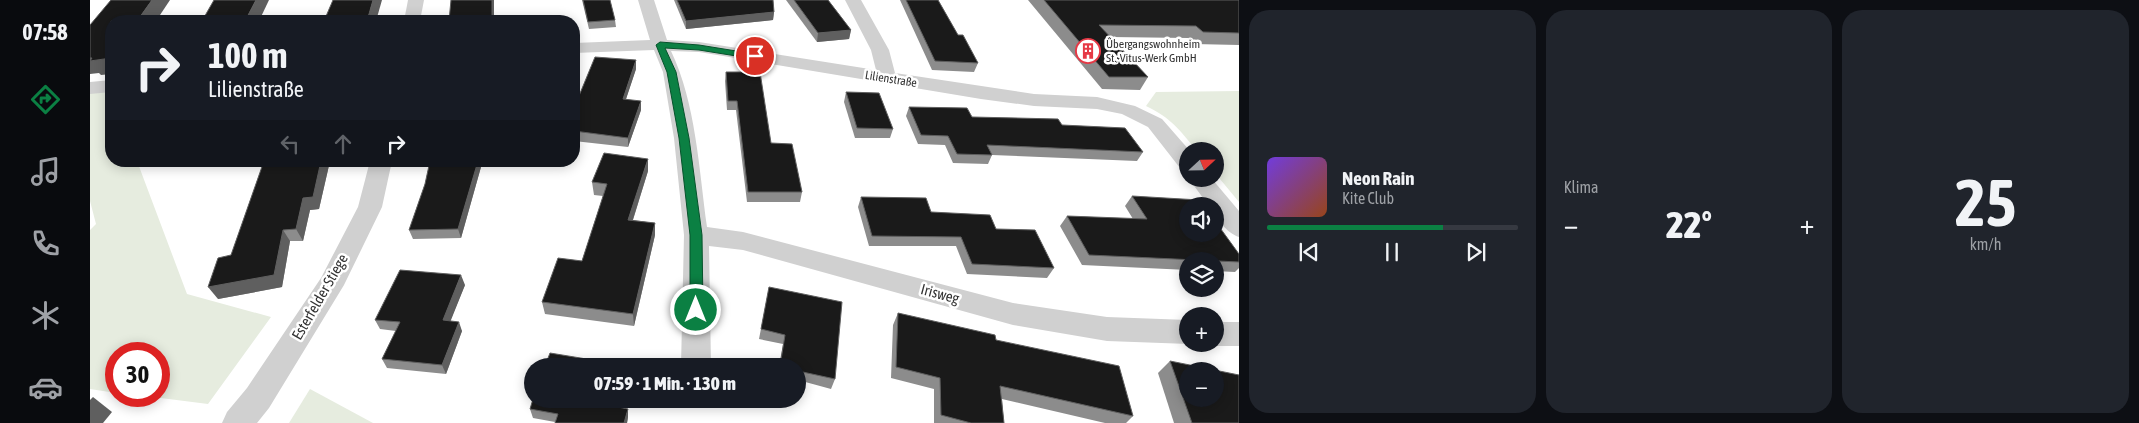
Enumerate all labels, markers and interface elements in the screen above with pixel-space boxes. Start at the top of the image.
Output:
text: 07:58 [22,19,68,45]
icon: right [125,35,190,100]
text: 100 m [208,35,287,75]
pin [734,35,776,77]
place label: Übergangswohnheim St.-Vitus-Werk GmbH [1106,37,1200,65]
building icon: Übergangswohnheim St.-Vitus-Werk GmbH [1075,38,1101,64]
icon: arrive [741,42,769,70]
street label: Lilienstraße [864,68,918,90]
text: Lilienstraße [208,76,304,102]
icon: directions [28,82,63,117]
icon: left [276,130,304,158]
icon: ahead [329,130,357,158]
icon: right [382,130,410,158]
north arrow [1179,142,1224,188]
map controls [1179,142,1224,407]
icon: music [28,154,63,189]
text: 25 [1955,165,2016,240]
text: Neon Rain [1342,167,1414,189]
text: Klima [1564,178,1598,196]
text: Kite Club [1342,189,1394,207]
button: sound [1179,197,1224,242]
text: 22° [1666,203,1712,246]
text: − [1564,208,1578,240]
text: + [1800,208,1814,240]
icon: phone [28,226,63,261]
text: km/h [1970,235,2002,253]
icon: previous [1295,238,1323,266]
icon: pause [1378,238,1406,266]
icon: next [1462,238,1490,266]
street label: Esterfelder Stiege [288,251,351,343]
button: layers [1179,252,1224,297]
street label: Irisweg [919,280,962,307]
position arrow [669,283,721,335]
icon: climate [28,298,63,333]
button: + [1179,307,1224,352]
speed limit sign: 30 [105,342,170,407]
button: − [1179,362,1224,407]
icon: car [28,370,63,405]
text: 07:59 · 1 Min. · 130 m [594,372,736,394]

